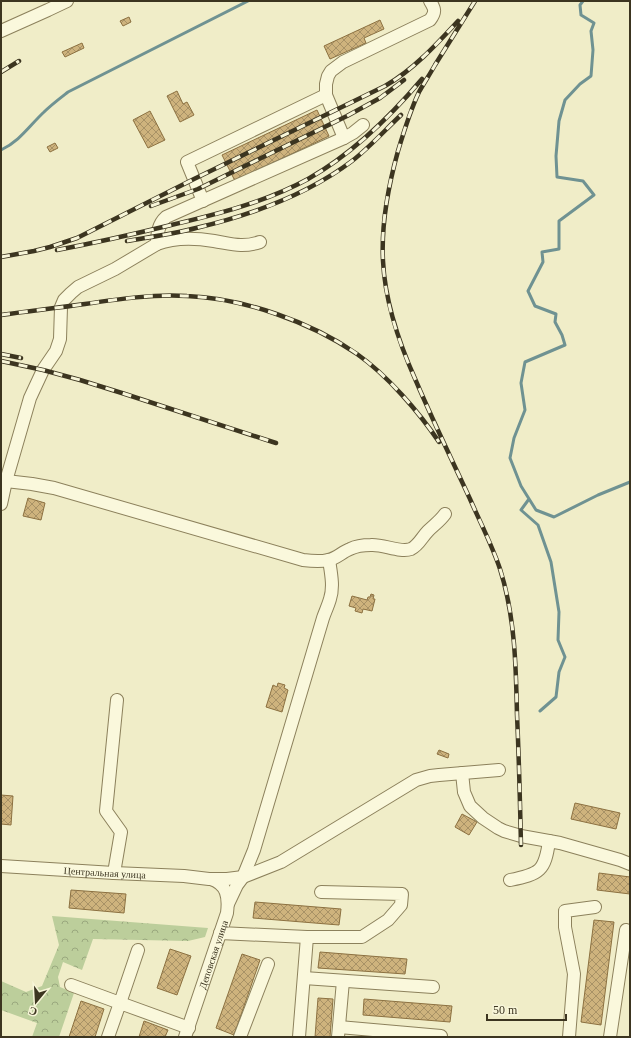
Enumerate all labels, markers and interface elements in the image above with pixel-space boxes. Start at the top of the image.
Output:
street label: Центральная улица [63,865,147,880]
street label: Деповская улица [197,918,230,991]
north arrow [16,982,56,1022]
scale bar [487,996,566,1022]
text: 50 m [493,1003,518,1017]
text: С [27,1005,39,1018]

